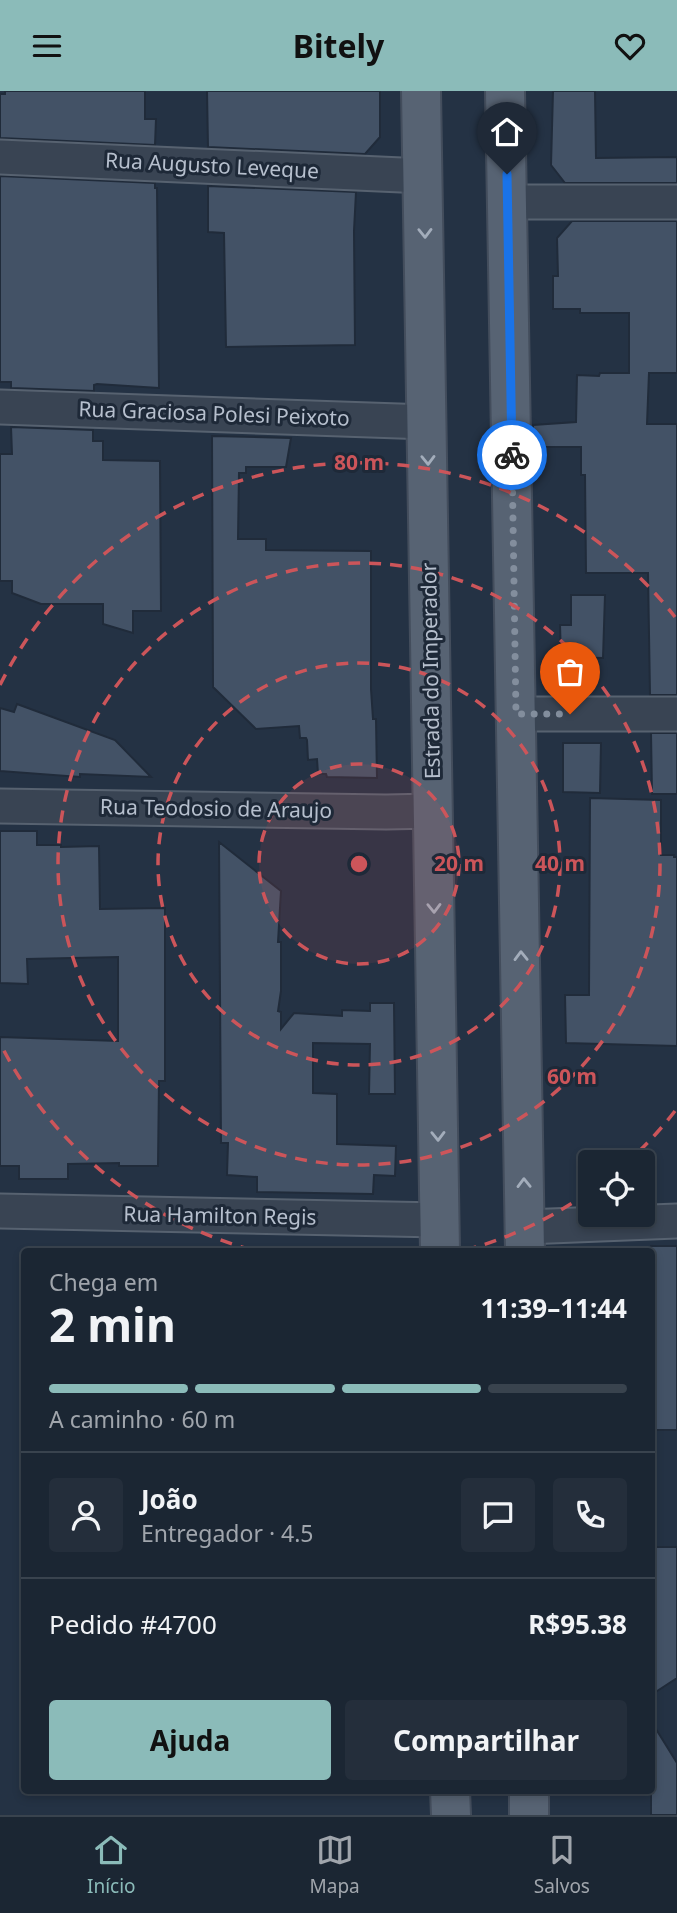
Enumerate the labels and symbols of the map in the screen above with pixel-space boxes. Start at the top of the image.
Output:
pin [477,102,537,174]
street label: Rua Augusto Leveque [104,145,320,185]
one-way arrow [417,228,433,238]
street label: Rua Graciosa Polesi Peixoto [78,394,350,432]
courier [477,420,547,490]
text: 80 m [334,448,384,476]
one-way arrow [420,455,436,466]
street label: Estrada do Imperador [414,562,446,779]
pin [540,642,600,714]
street label: Rua Teodosio de Araujo [100,792,332,824]
text: 20 m [434,849,484,877]
text: 40 m [535,849,585,877]
centre of rings [347,852,371,876]
one-way arrow [427,903,442,914]
one-way arrow [513,950,528,961]
text: 60 m [547,1062,597,1090]
one-way arrow [430,1131,446,1141]
one-way arrow [517,1177,532,1188]
street label: Rua Hamilton Regis [123,1199,317,1231]

